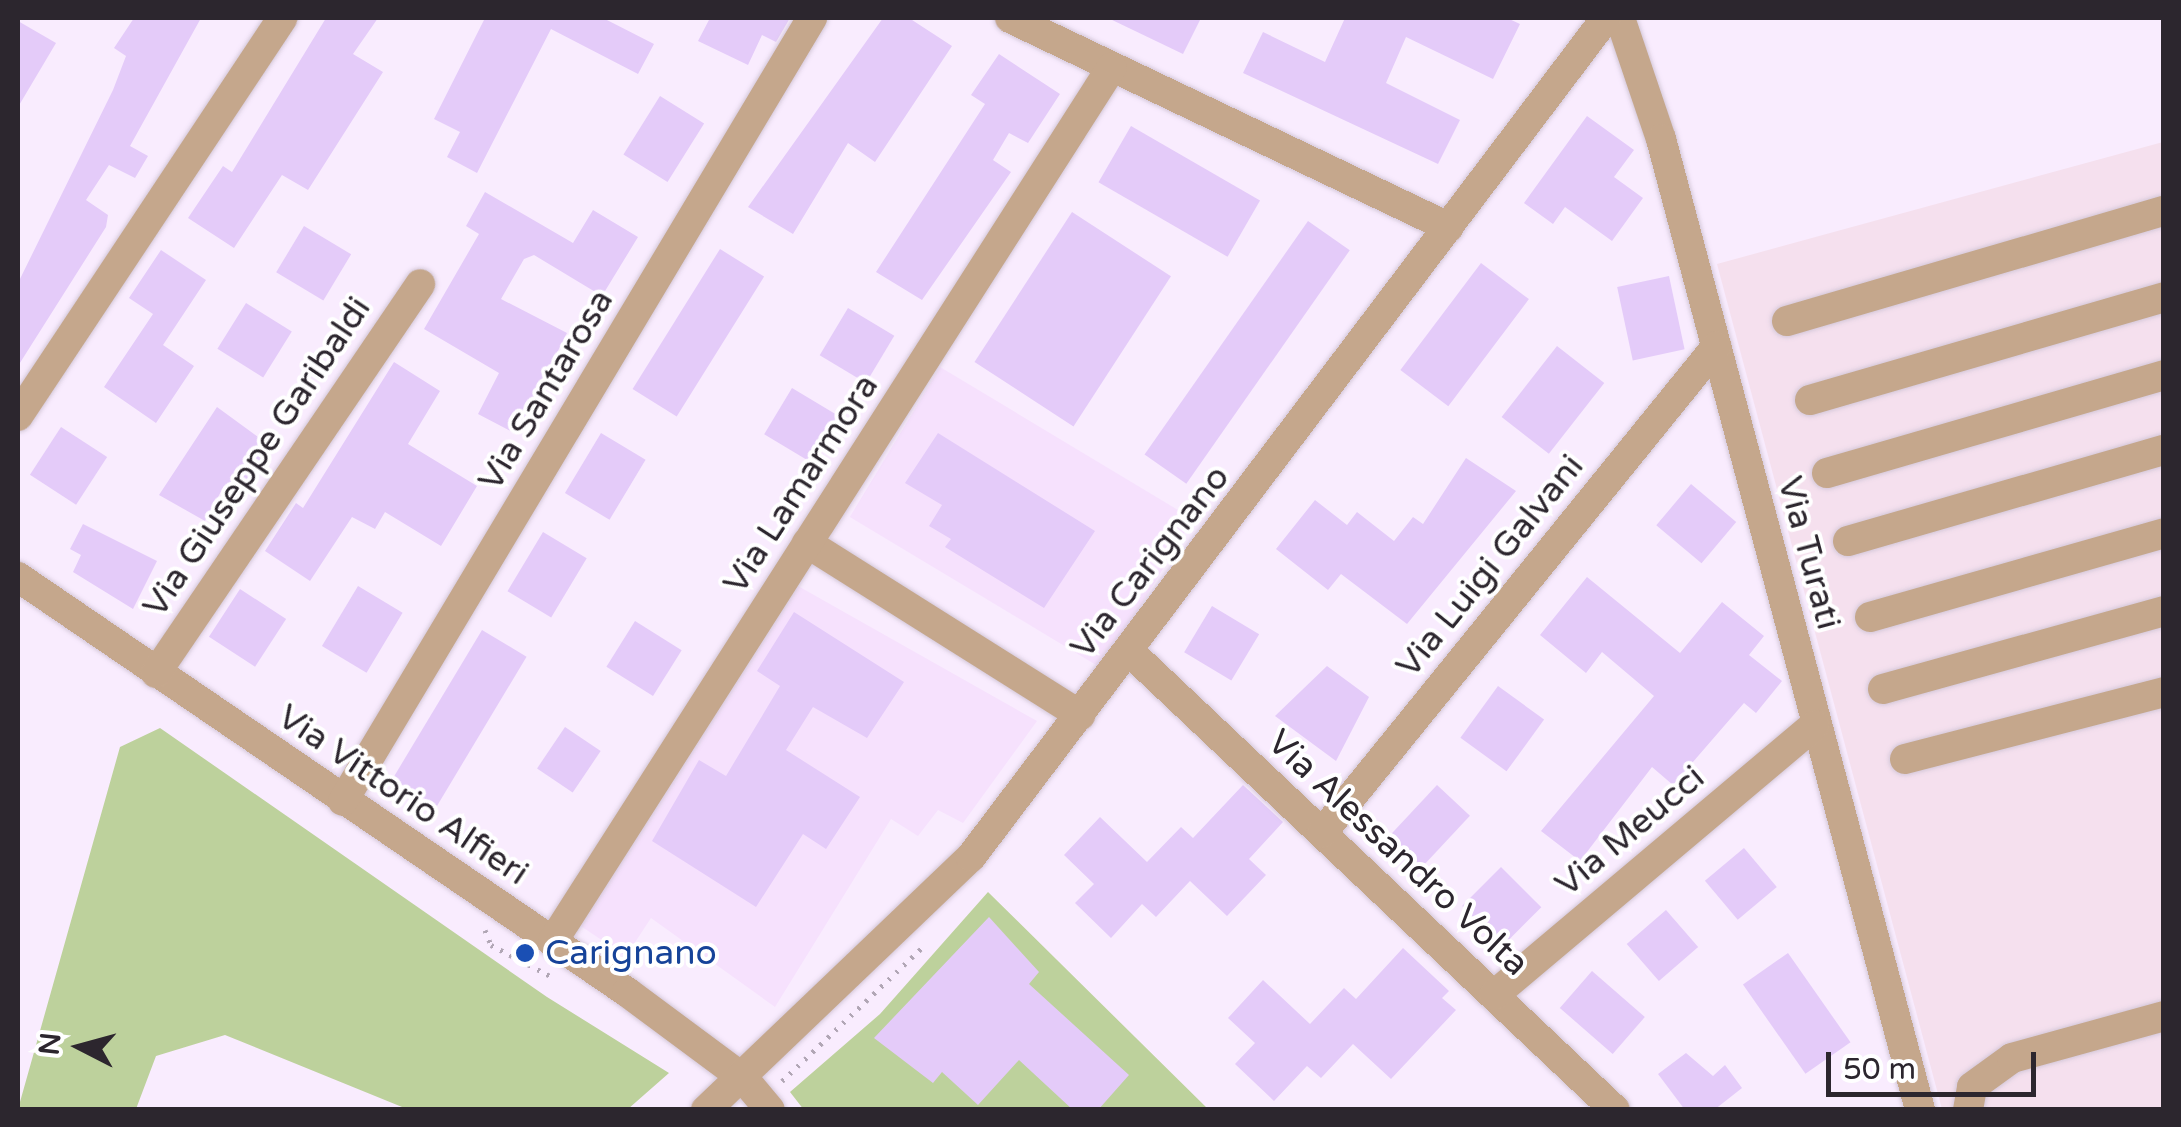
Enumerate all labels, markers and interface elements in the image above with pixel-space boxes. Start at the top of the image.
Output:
street label: Via Santarosa [469,282,623,498]
street label: Via Giuseppe Garibaldi [134,289,380,625]
street label: Via Lamarmora [715,366,887,602]
street label: Via Luigi Galvani [1387,446,1593,686]
street label: Via Carignano [1062,457,1238,667]
street label: Via Turati [1768,472,1850,634]
street label: Via Vittorio Alfieri [270,696,536,894]
street label: Via Alessandro Volta [1259,721,1537,985]
street label: Via Meucci [1547,756,1713,906]
place label: Carignano [545,932,717,974]
marker: Carignano [514,942,536,964]
north arrow [30,997,130,1097]
text: N [32,1031,68,1057]
scale bar [1831,1032,2041,1094]
text: 50 m [1843,1051,1916,1088]

